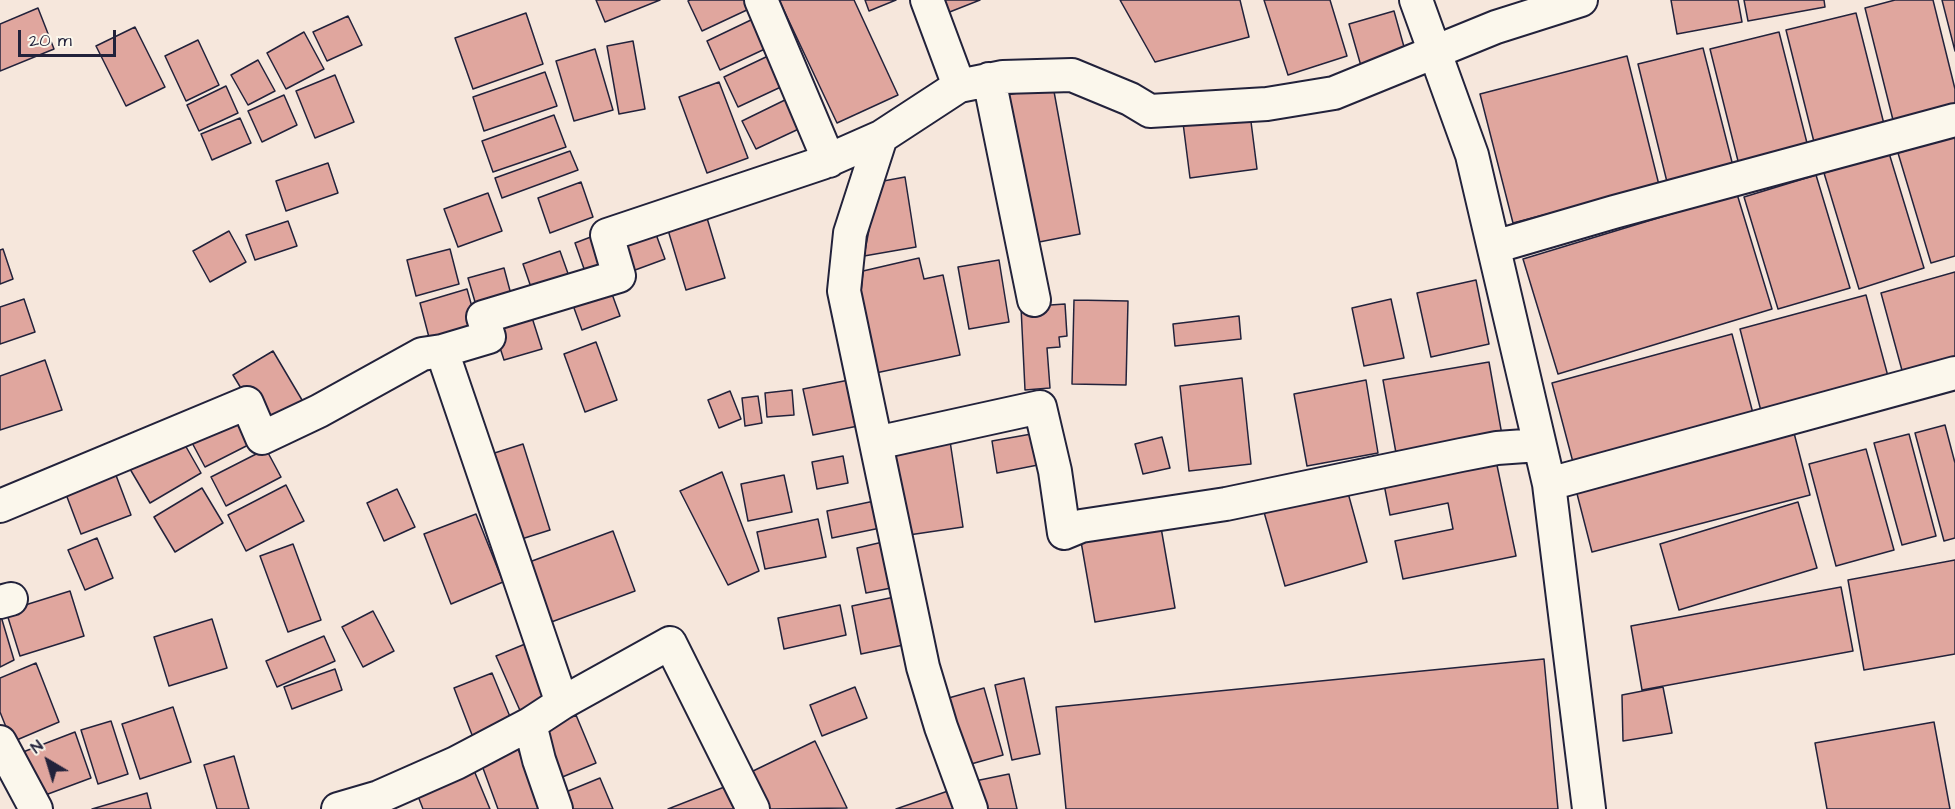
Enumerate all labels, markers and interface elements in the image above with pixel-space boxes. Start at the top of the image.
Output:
scale bar [21,18,118,56]
text: 20 m [29,28,72,53]
north arrow [18,731,78,791]
text: N [26,735,48,759]

